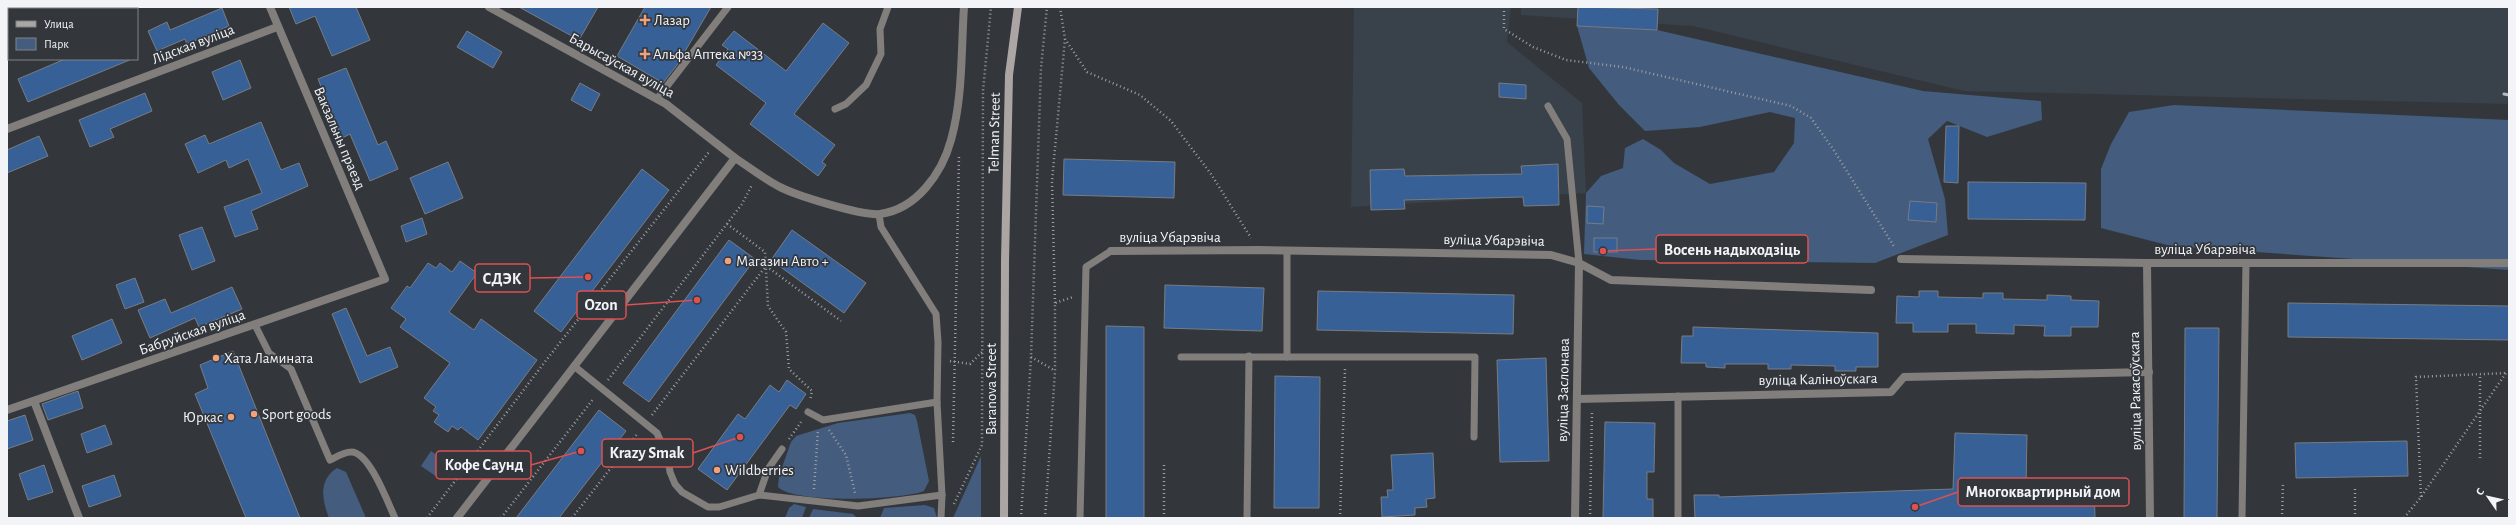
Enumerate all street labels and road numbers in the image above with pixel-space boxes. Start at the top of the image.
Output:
street label: Лідская вуліца [150,22,237,67]
street label: Барысаўская вуліца [567,30,677,101]
street label: Вакзальны праезд [311,85,368,192]
street label: Telman Street [986,92,1003,174]
street label: вуліца Убарэвіча [1119,230,1221,245]
street label: вуліца Убарэвіча [1443,232,1545,249]
street label: вуліца Убарэвіча [2154,242,2256,257]
street label: Бабруйская вуліца [137,307,247,358]
street label: вуліца Ракасоўскага [2127,331,2144,451]
street label: вуліца Заслонава [1555,338,1572,442]
street label: Baranova Street [984,343,999,435]
street label: вуліца Каліноўскага [1758,371,1878,388]

